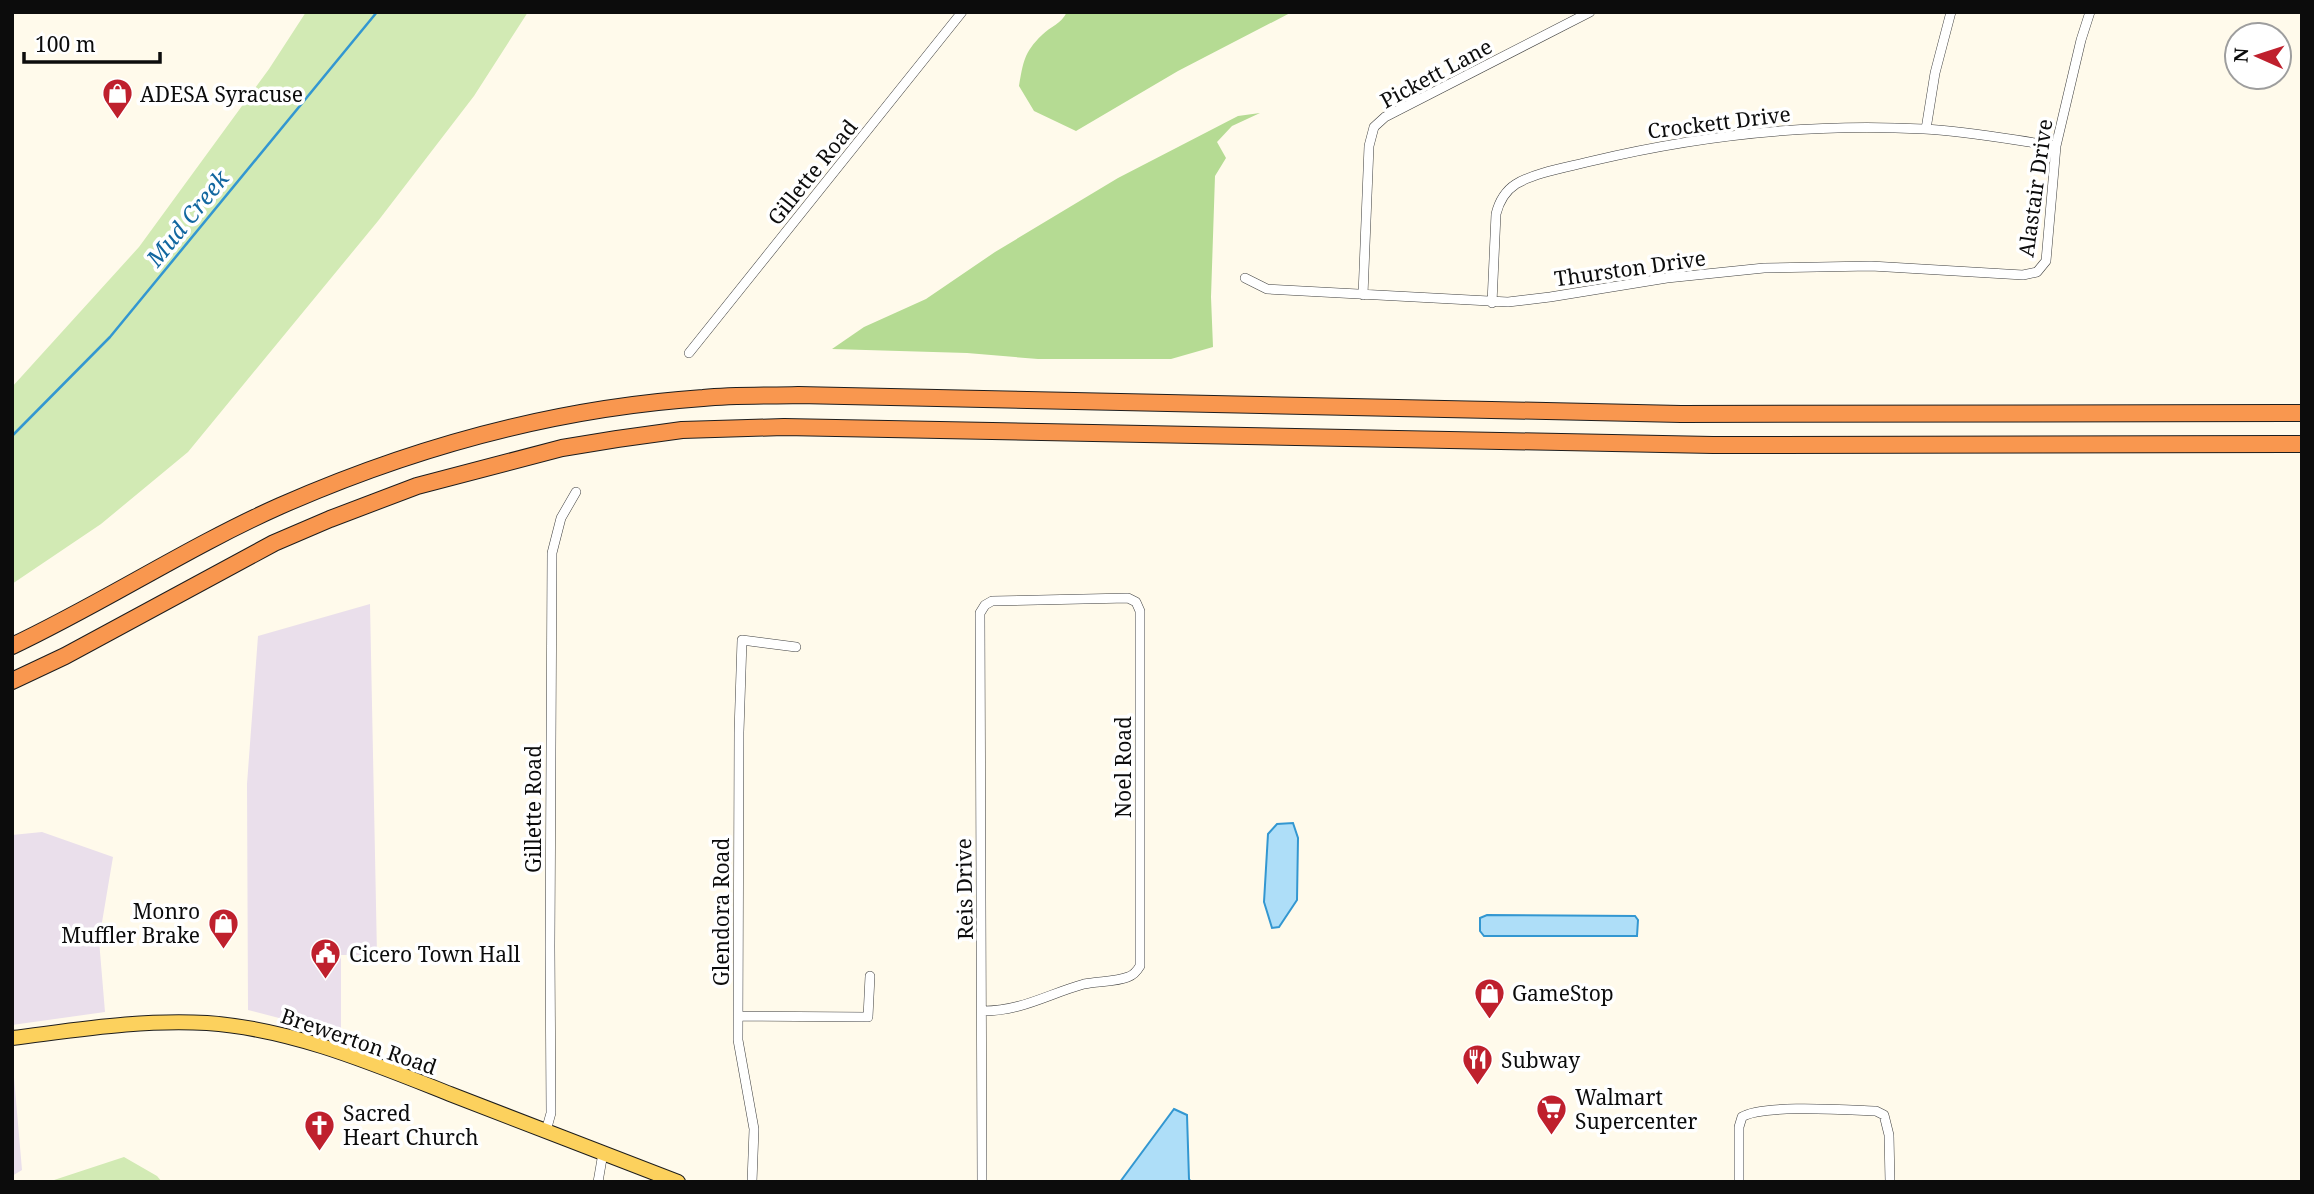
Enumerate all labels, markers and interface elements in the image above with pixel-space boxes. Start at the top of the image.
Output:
scale bar [24,21,161,65]
north arrow [2223,21,2293,91]
text: 100 m [35,30,96,58]
street label: Pickett Lane [1375,32,1497,114]
text: N [2228,47,2254,63]
shop icon: ADESA Syracuse [100,77,134,121]
place label: ADESA Syracuse [140,80,303,108]
street label: Crockett Drive [1646,99,1792,145]
street label: Gillette Road [761,113,863,231]
street label: Alastair Drive [2011,117,2059,259]
water label: Mud Creek [138,162,236,274]
street label: Thurston Drive [1552,244,1708,292]
street label: Noel Road [1109,716,1137,818]
street label: Gillette Road [519,745,547,873]
street label: Glendora Road [707,838,735,986]
street label: Reis Drive [949,838,979,940]
place label: Monro Muffler Brake [61,897,200,949]
shop icon: Monro Muffler Brake [206,906,240,950]
public building icon: Cicero Town Hall [309,937,343,981]
place label: Cicero Town Hall [349,940,521,968]
shop icon: GameStop [1472,976,1506,1020]
place label: GameStop [1512,979,1614,1007]
street label: Brewerton Road [277,1001,441,1081]
restaurant icon: Subway [1461,1043,1495,1087]
place label: Subway [1501,1046,1580,1074]
place label: Walmart Supercenter [1575,1083,1698,1135]
supermarket icon: Walmart Supercenter [1535,1092,1569,1136]
place label: Sacred Heart Church [343,1099,479,1151]
church icon: Sacred Heart Church [303,1108,337,1152]

